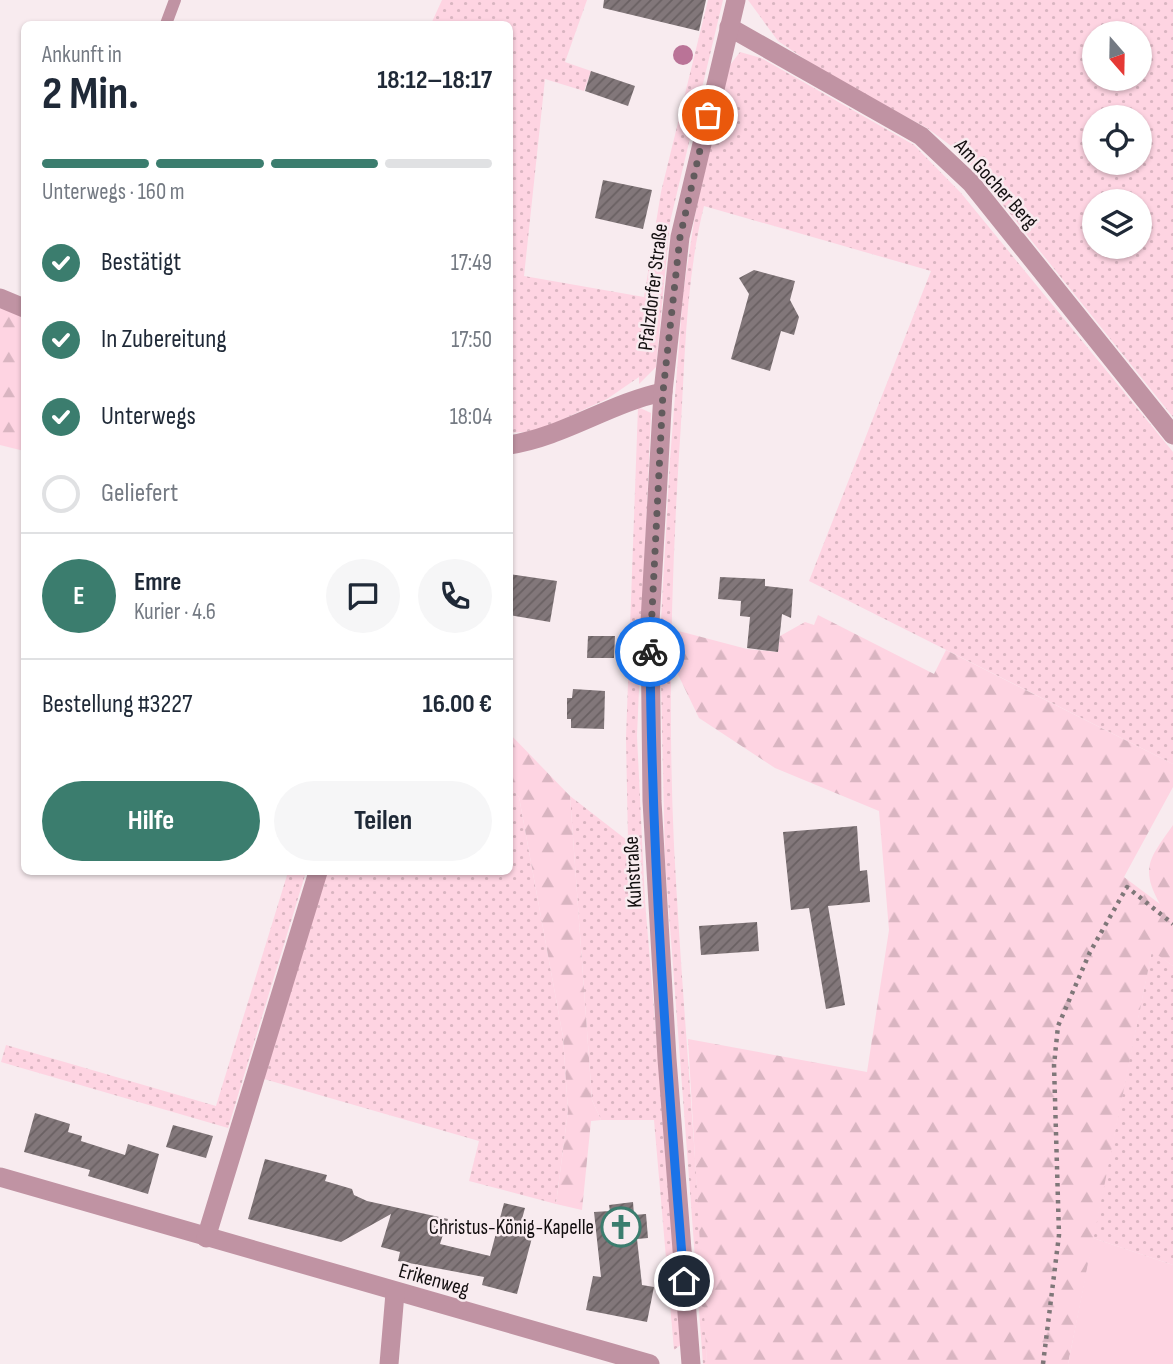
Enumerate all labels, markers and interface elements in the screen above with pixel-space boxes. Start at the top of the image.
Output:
north arrow [1082,21,1152,91]
map controls [1082,21,1152,259]
text: Ankunft in [42,41,122,69]
text: 18:12–18:17 [377,65,492,96]
text: 2 Min. [42,67,139,122]
pin [678,85,738,145]
icon: bag [689,96,727,134]
button: locate [1082,105,1152,175]
street label: Am Gocher Berg [948,133,1043,234]
text: Unterwegs · 160 m [42,178,185,206]
button: layers [1082,189,1152,259]
street label: Pfalzdorfer Straße [633,222,673,352]
icon: check [42,244,80,282]
text: Bestätigt [101,247,181,278]
text: 17:49 [451,249,492,277]
icon: check [42,321,80,359]
text: In Zubereitung [101,324,227,355]
text: 17:50 [451,326,492,354]
icon: check [42,398,80,436]
text: Unterwegs [101,401,196,432]
text: 18:04 [450,403,492,431]
text: Geliefert [101,478,178,509]
button: chat [326,559,400,633]
button: phone [418,559,492,633]
text: Emre [134,567,181,598]
text: E [73,581,85,612]
text: Kurier · 4.6 [134,598,216,626]
courier [615,617,685,687]
icon: bike [631,633,669,671]
text: Bestellung #3227 [42,689,192,720]
text: 16.00 € [423,689,492,720]
button: Hilfe [42,781,260,861]
button: Teilen [274,781,492,861]
street label: Kuhstraße [619,835,647,909]
church icon: Christus-König-Kapelle [600,1206,642,1248]
place label: Christus-König-Kapelle [429,1215,594,1240]
pin [654,1251,714,1311]
street label: Erikenweg [396,1258,472,1302]
icon: home [665,1262,703,1300]

